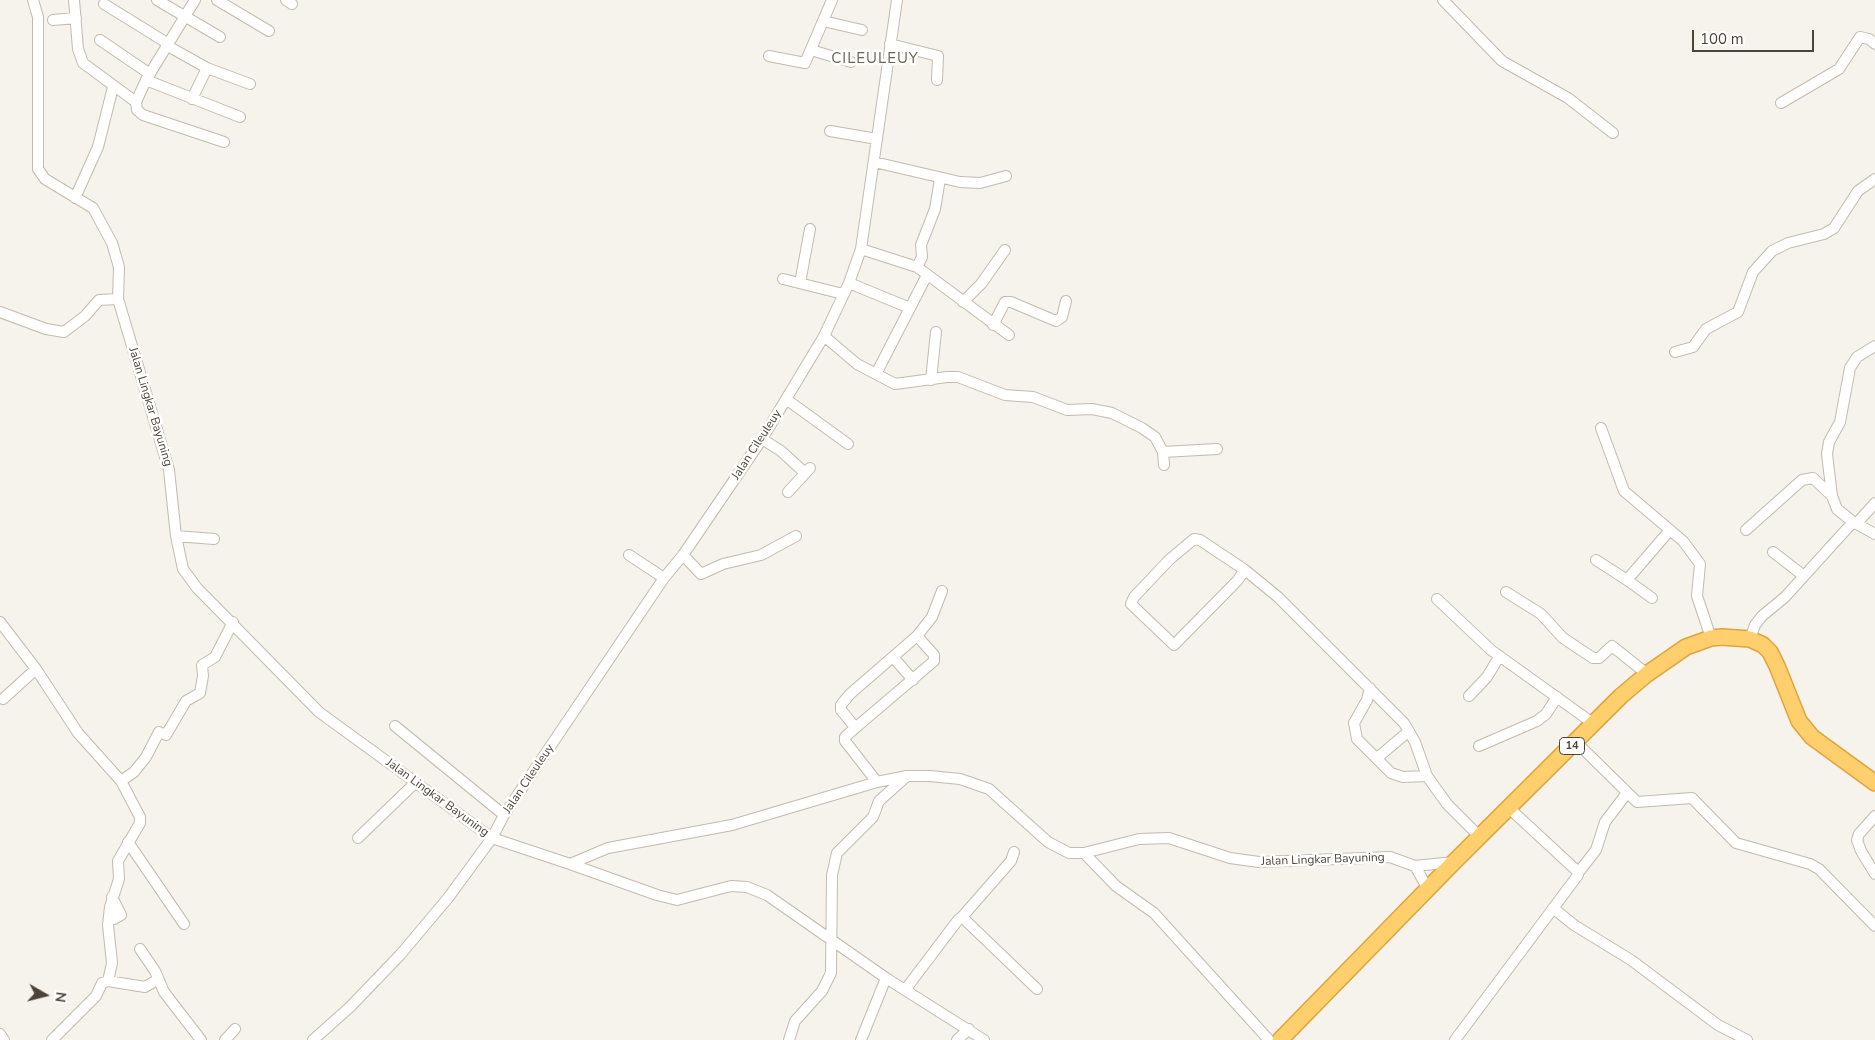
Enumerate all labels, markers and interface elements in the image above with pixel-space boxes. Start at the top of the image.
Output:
scale bar [1695,20,1818,52]
text: 100 m [1700,29,1744,49]
district label: CILEULEUY [830,50,920,68]
street label: Jalan Lingkar Bayuning [125,346,175,468]
street label: Jalan Cileuleuy [729,407,785,483]
road number: 14 [1560,738,1584,754]
street label: Jalan Cileuleuy [501,742,557,816]
street label: Jalan Lingkar Bayuning [383,756,491,840]
street label: Jalan Lingkar Bayuning [1261,851,1385,869]
north arrow [20,970,70,1020]
text: N [50,991,70,1004]

